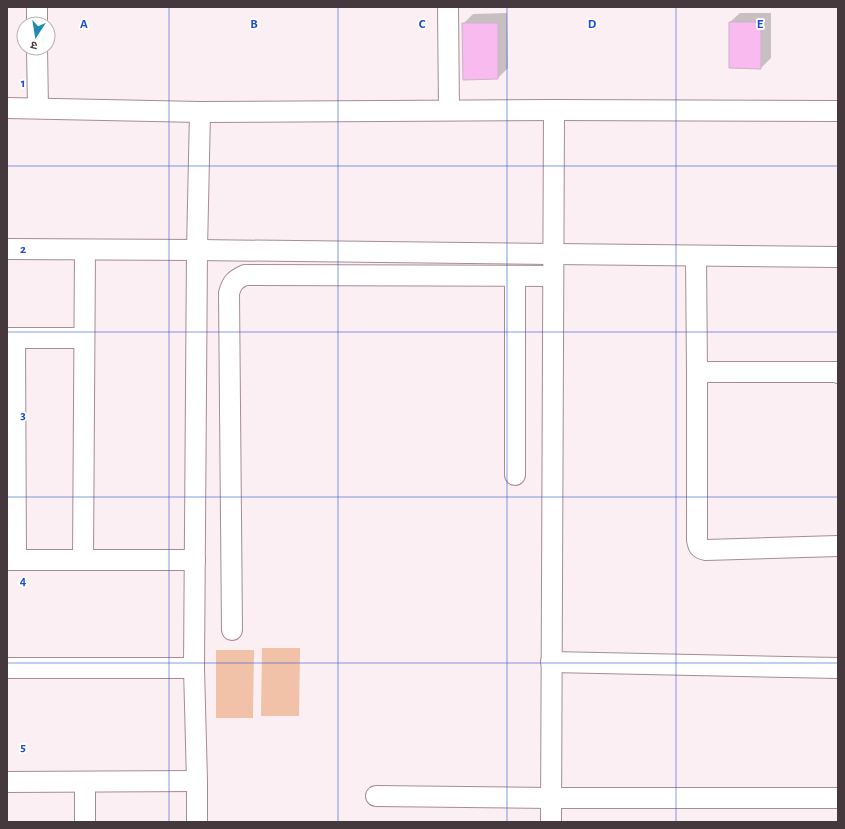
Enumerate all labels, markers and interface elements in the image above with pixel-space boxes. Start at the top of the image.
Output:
north arrow [16,16,56,56]
text: A [80,18,88,31]
text: B [250,18,258,31]
text: C [419,18,426,31]
text: D [588,18,597,31]
text: E [757,18,764,31]
text: उ [29,39,38,51]
text: 1 [21,77,25,90]
text: 2 [20,243,26,256]
text: 3 [20,409,26,422]
text: 4 [20,575,27,588]
text: 5 [20,741,26,754]

